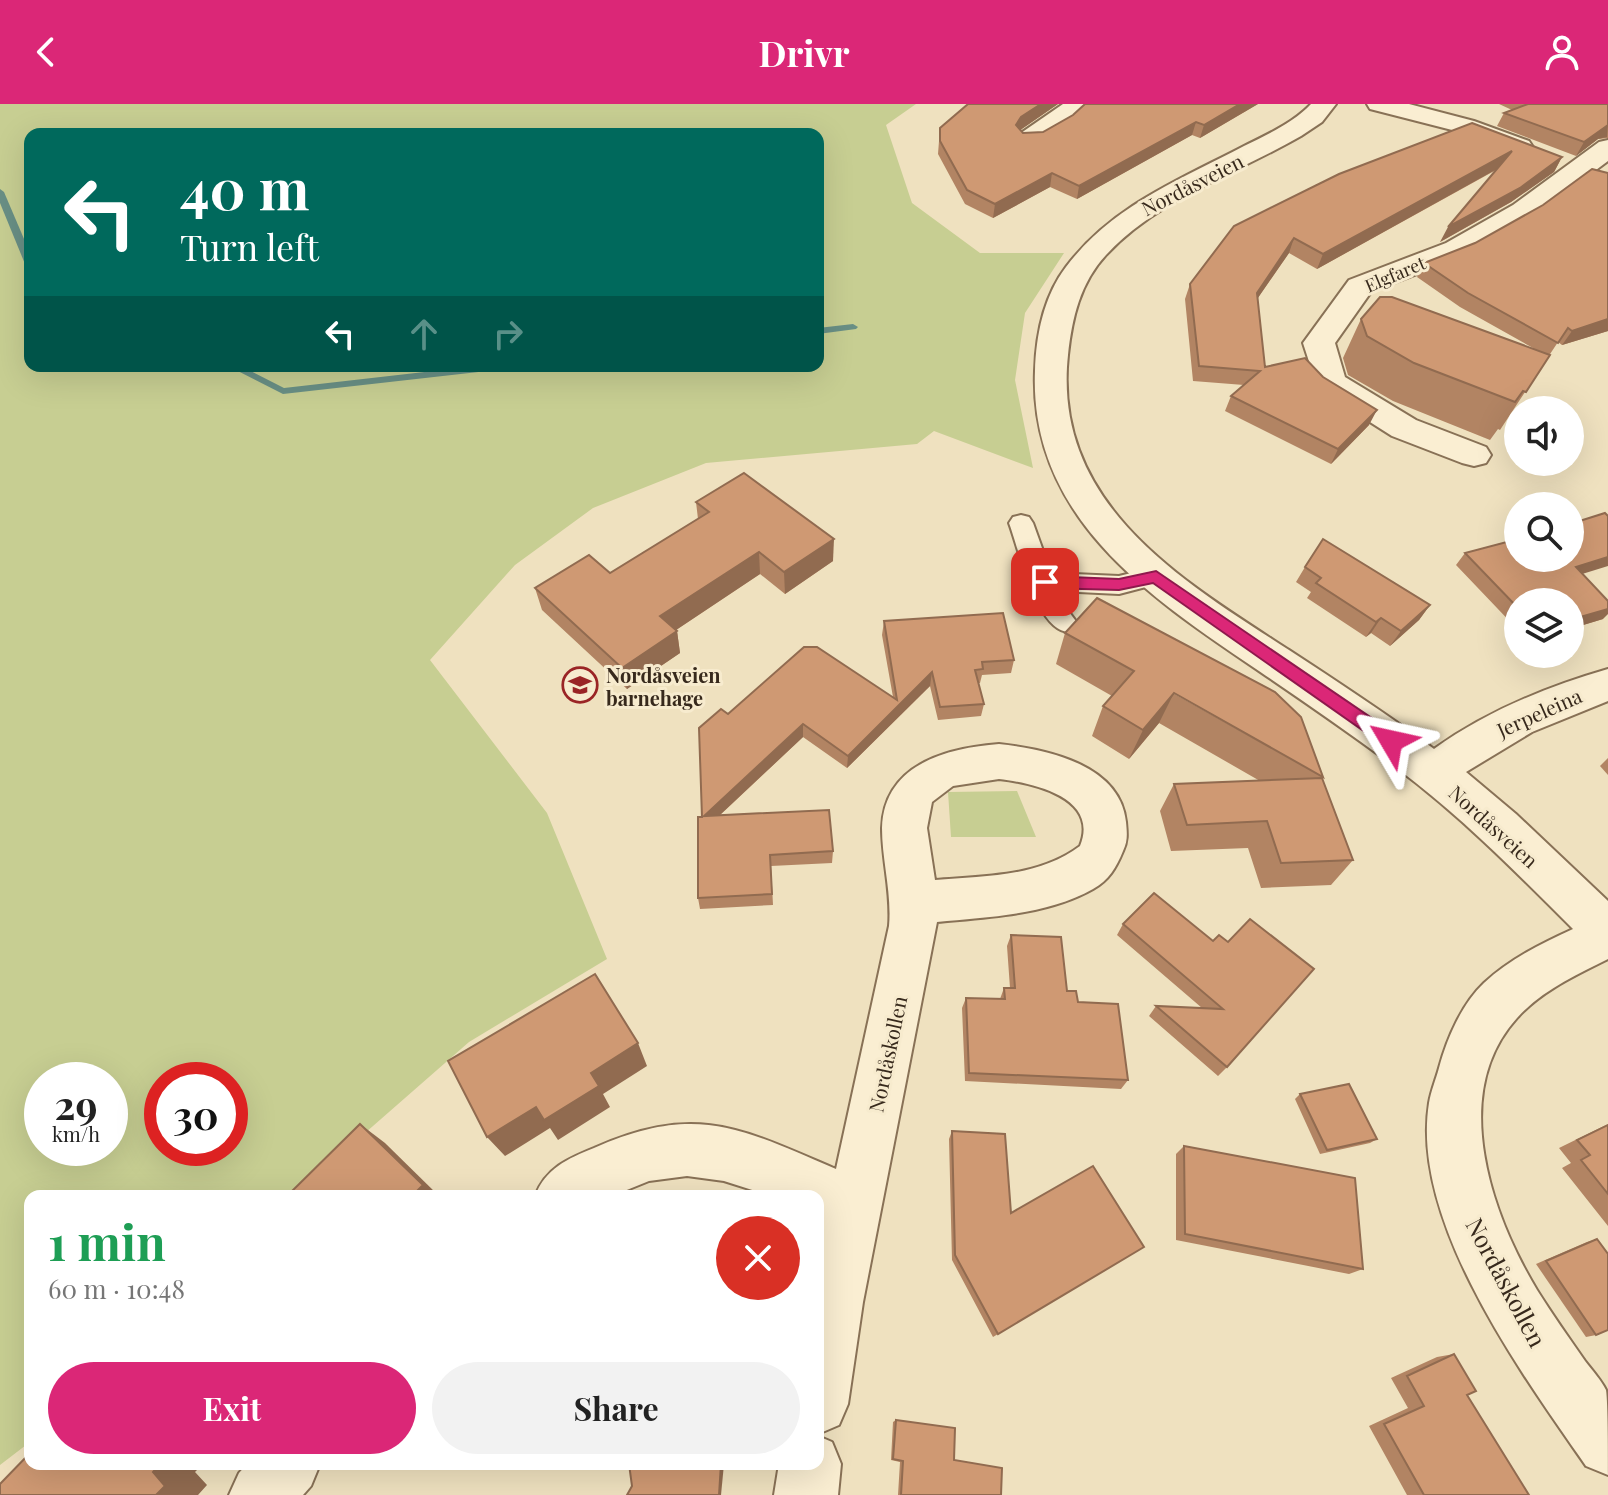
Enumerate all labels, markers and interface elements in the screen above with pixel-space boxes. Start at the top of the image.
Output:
text: Drivr [758,28,850,76]
icon: back [24,30,68,74]
icon: person [1540,30,1584,74]
street label: Nordåsveien [1136,147,1248,221]
text: 40 m [180,150,309,225]
icon: left [48,160,152,264]
text: Turn left [180,222,319,270]
street label: Elgfaret [1361,250,1430,297]
icon: left [318,312,362,356]
icon: ahead [402,312,446,356]
icon: right [486,312,530,356]
map controls [1504,396,1584,668]
button: sound [1504,396,1584,476]
button: search [1504,492,1584,572]
pin [1011,548,1079,616]
icon: arrive [1023,560,1067,604]
button: layers [1504,588,1584,668]
place label: Nordåsveien barnehage [606,661,721,711]
school or university icon: Nordåsveien barnehage [561,666,599,704]
street label: Jerpeleina [1491,681,1586,743]
position arrow [1349,699,1433,783]
street label: Nordåsveien [1444,779,1544,873]
street label: Nordåskollen [862,993,913,1115]
speed limit sign: 30 [144,1062,248,1166]
text: 29 [54,1077,98,1130]
text: km/h [52,1120,100,1147]
text: 1 min [48,1209,166,1273]
street label: Nordåskollen [1460,1212,1554,1352]
button: close [716,1216,800,1300]
text: 60 m · 10:48 [48,1271,185,1306]
button: Exit [48,1362,416,1454]
button: Share [432,1362,800,1454]

